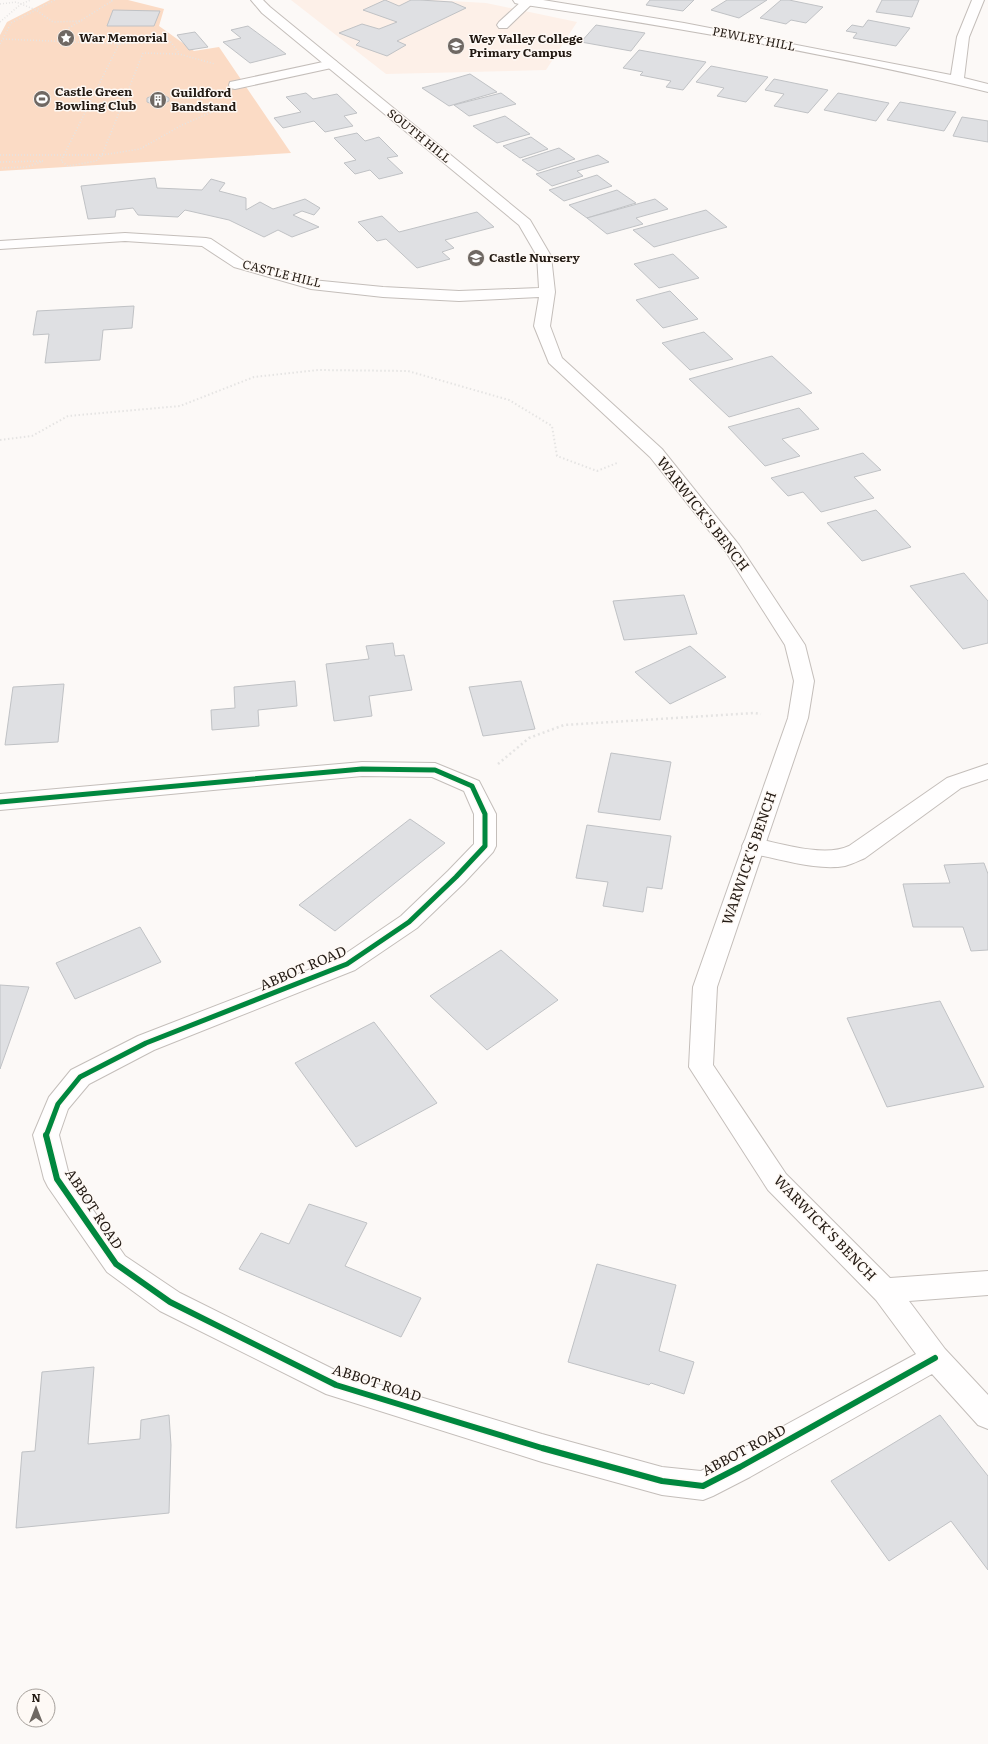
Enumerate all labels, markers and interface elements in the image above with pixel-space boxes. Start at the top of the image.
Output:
street label: PEWLEY HILL [711,21,797,55]
place icon: War Memorial [56,28,76,48]
place label: War Memorial [79,28,168,46]
place label: Wey Valley College Primary Campus [469,29,583,61]
school or university icon: Wey Valley College Primary Campus [446,36,466,56]
place label: Castle Green Bowling Club [55,82,137,114]
place label: Guildford Bandstand [171,83,236,115]
sports icon: Castle Green Bowling Club [32,89,52,109]
building icon: Guildford Bandstand [148,90,168,110]
street label: SOUTH HILL [384,104,455,167]
school or university icon: Castle Nursery [466,248,486,268]
place label: Castle Nursery [489,248,580,266]
street label: CASTLE HILL [241,255,324,292]
street label: WARWICK'S BENCH [653,452,755,575]
street label: WARWICK'S BENCH [716,788,780,927]
street label: ABBOT ROAD [256,940,349,994]
street label: ABBOT ROAD [61,1164,129,1253]
street label: WARWICK'S BENCH [770,1170,882,1285]
street label: ABBOT ROAD [330,1358,425,1406]
street label: ABBOT ROAD [698,1418,789,1480]
north arrow [16,1688,56,1728]
text: N [31,1689,41,1705]

